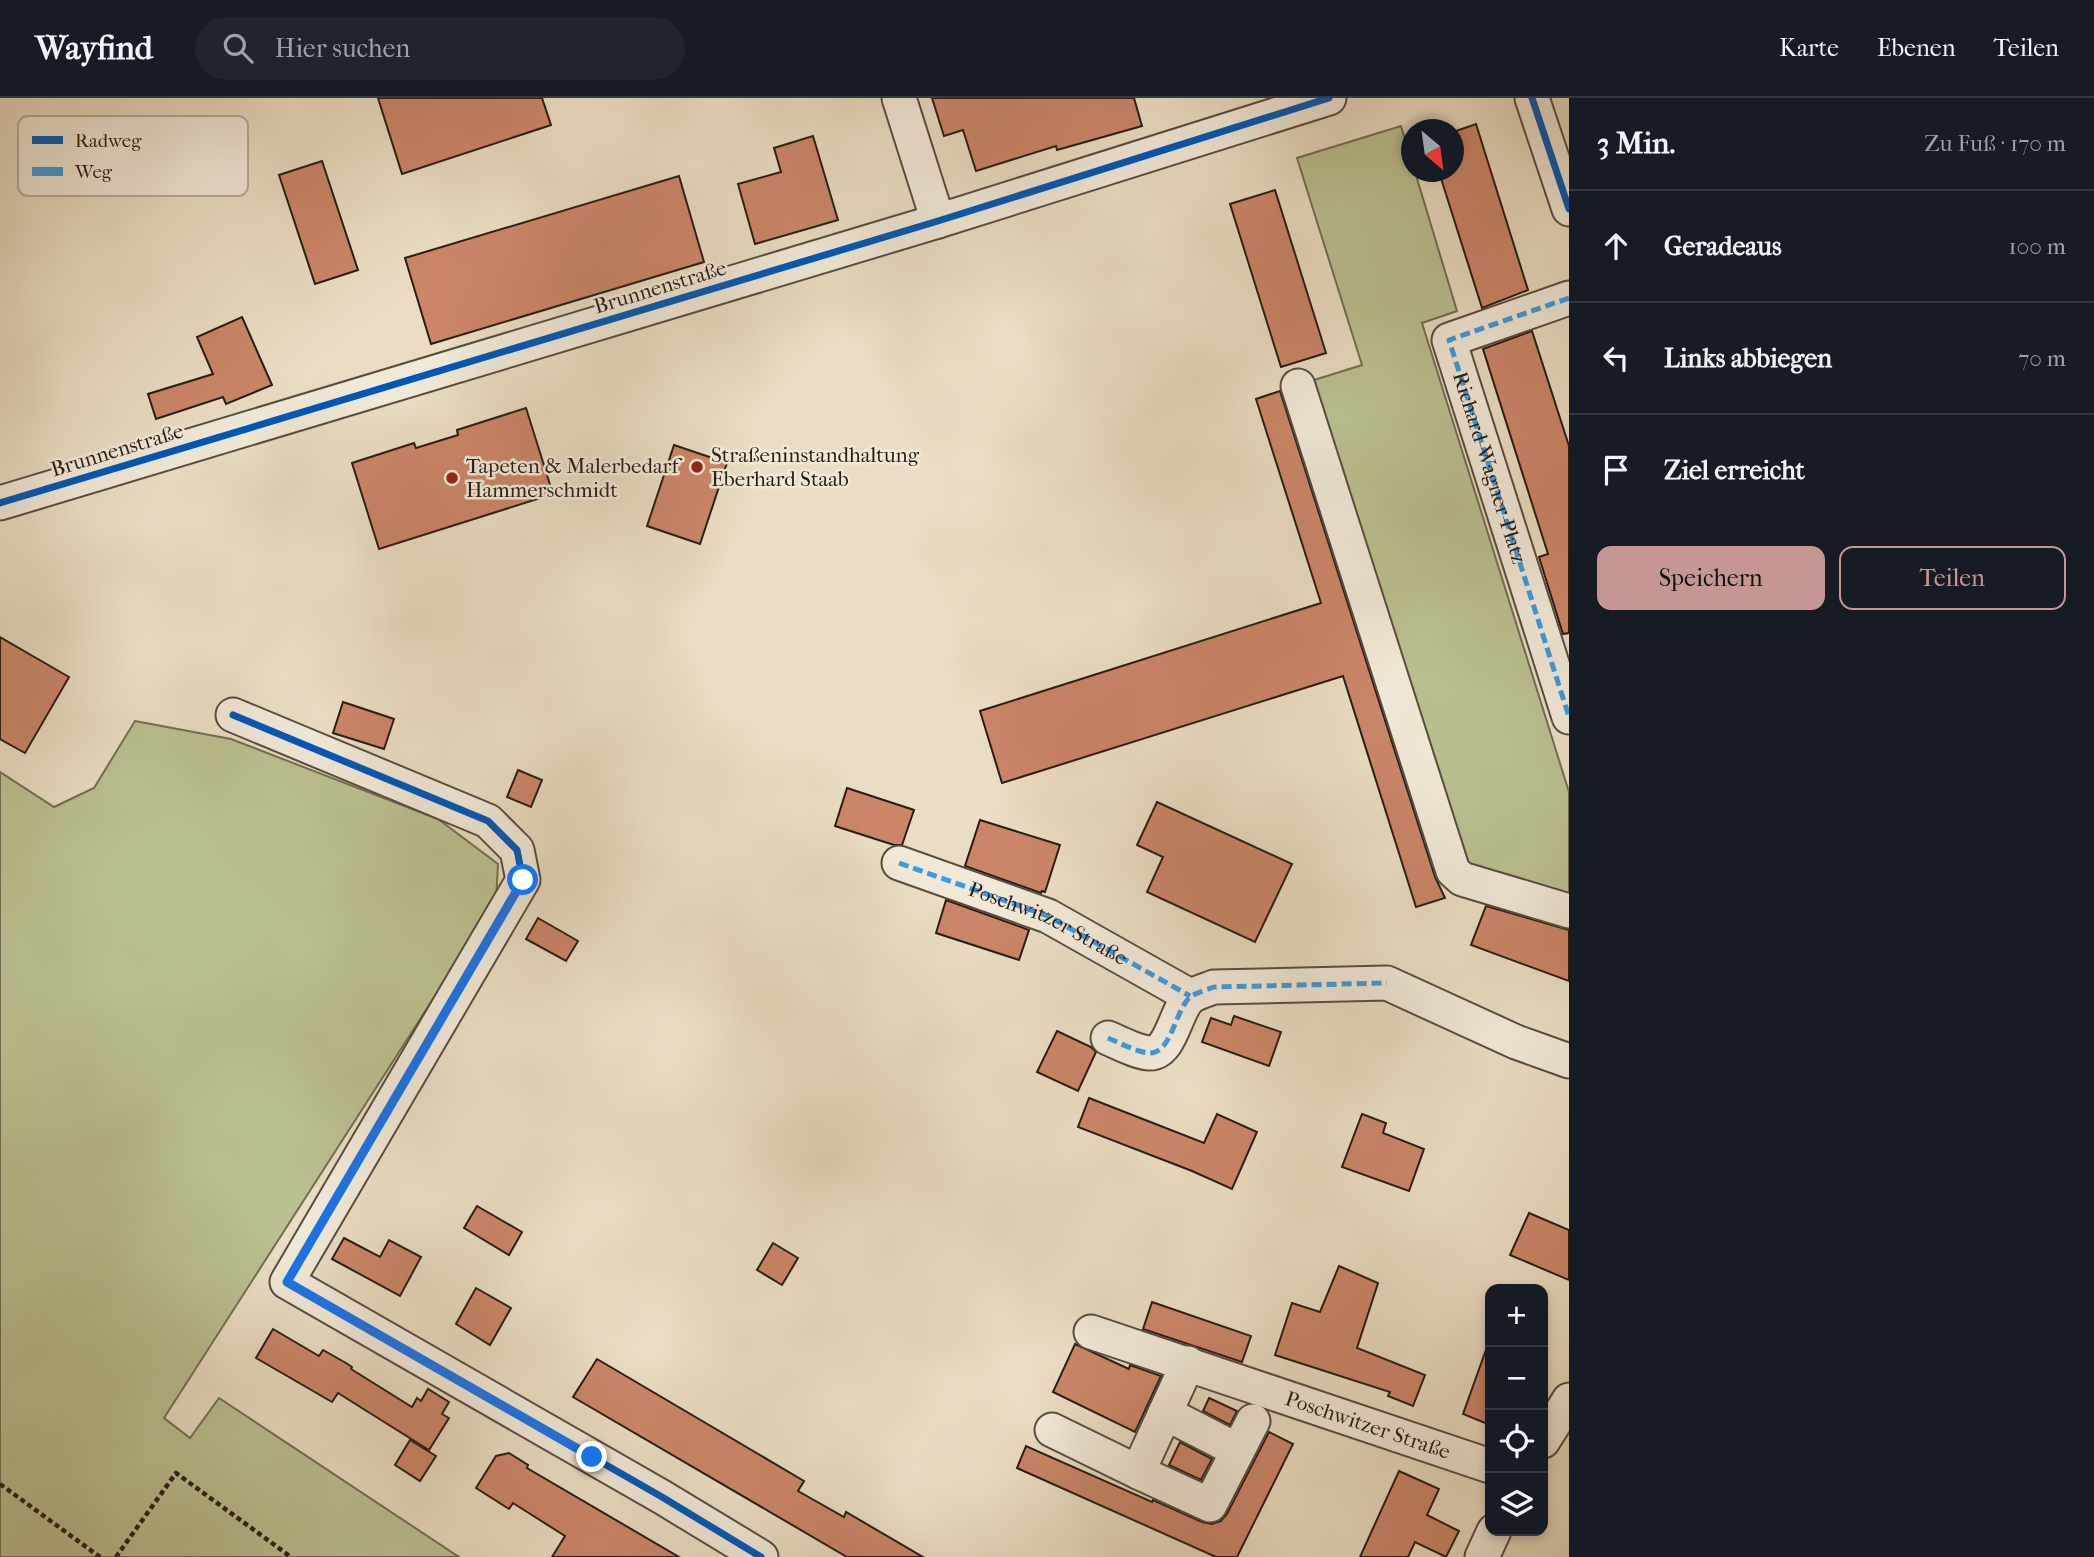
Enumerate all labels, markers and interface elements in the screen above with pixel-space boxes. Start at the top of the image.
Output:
search box [195,17,685,80]
text: Wayfind [35,29,153,68]
icon: search [219,29,257,67]
text: Hier suchen [275,33,410,64]
text: Karte [1779,34,1839,62]
text: Ebenen [1877,34,1956,62]
text: Teilen [1994,34,2059,62]
legend [18,116,248,196]
north arrow [1401,119,1464,182]
text: 3 Min. [1597,126,1675,161]
text: Radweg [75,130,142,152]
text: Zu Fuß · 170 m [1924,130,2066,157]
text: Weg [74,161,113,183]
icon: ahead [1597,227,1635,265]
text: Geradeaus [1664,231,1782,262]
text: 100 m [2008,233,2066,260]
street label: Brunnenstraße [591,255,729,319]
icon: left [1597,339,1635,377]
text: Links abbiegen [1664,343,1832,374]
text: 70 m [2018,345,2066,372]
street label: Richard-Wagner-Platz [1448,369,1531,566]
street label: Brunnenstraße [48,418,186,482]
place label: Straßeninstandhaltung Eberhard Staab [711,443,920,491]
icon: arrive [1597,451,1635,489]
place label: Tapeten & Malerbedarf Hammerschmidt [466,454,683,502]
text: Ziel erreicht [1664,455,1805,486]
marker: Straßeninstandhaltung Eberhard Staab [689,459,705,475]
marker: Tapeten & Malerbedarf Hammerschmidt [444,470,460,486]
button: Speichern [1597,546,1825,610]
button: Teilen [1839,546,2066,610]
route start [507,864,538,895]
street label: Poschwitzer Straße [965,877,1132,970]
map controls [1485,1284,1548,1536]
button: + [1485,1284,1548,1347]
button: − [1485,1347,1548,1410]
street label: Poschwitzer Straße [1282,1386,1453,1464]
button: locate [1485,1410,1548,1473]
route end [576,1441,607,1472]
button: layers [1485,1473,1548,1536]

